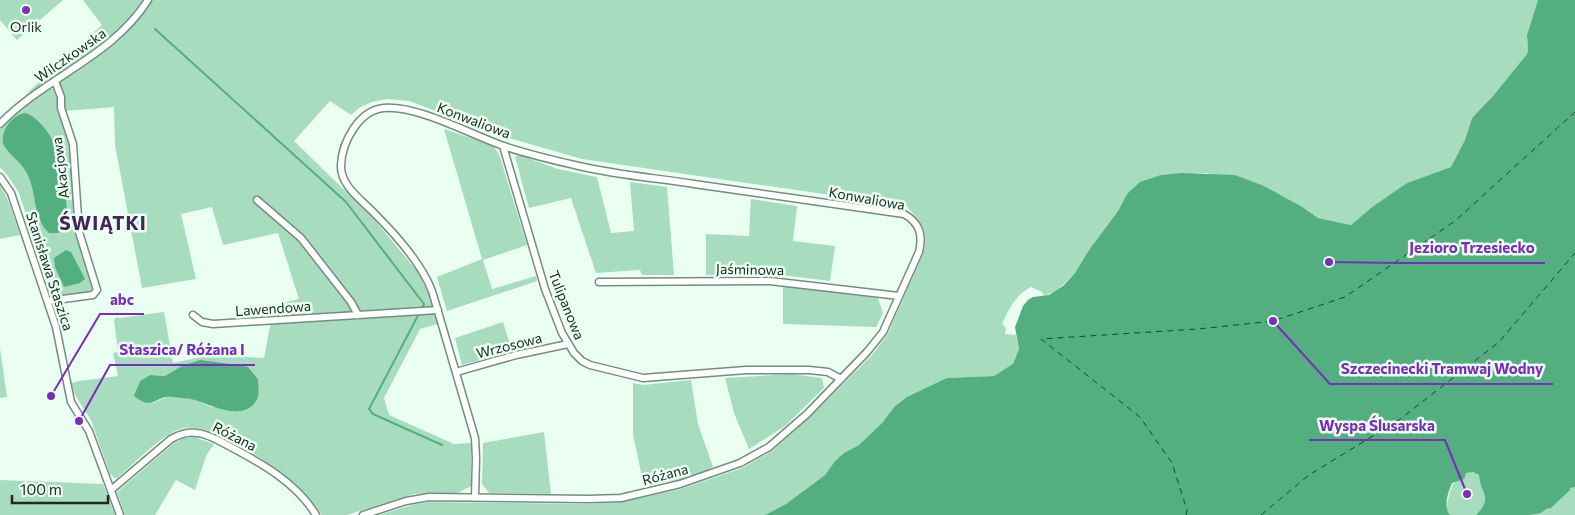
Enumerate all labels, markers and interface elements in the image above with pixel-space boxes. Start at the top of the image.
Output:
marker: Orlik [20,4,32,16]
place label: Orlik [10,18,42,35]
street label: Wilczkowska [31,24,109,86]
street label: Konwaliowa [435,98,513,142]
street label: Akacjowa [48,136,72,200]
street label: Konwaliowa [828,183,906,213]
street label: Stanisława Staszica [23,209,77,333]
district label: ŚWIĄTKI [59,211,147,234]
callout: Jezioro Trzesiecko [1399,233,1545,263]
text: Jezioro Trzesiecko [1409,238,1535,256]
street label: Jaśminowa [716,260,784,278]
street label: Tulipanowa [545,268,589,342]
callout: abc [100,284,144,314]
text: abc [110,290,134,308]
street label: Lawendowa [234,297,312,319]
street label: Wrzosowa [474,329,544,361]
callout: Staszica/ Różana I [110,335,255,365]
text: Staszica/ Różana I [119,340,245,358]
callout: Szczecinecki Tramwaj Wodny [1330,354,1553,384]
text: Szczecinecki Tramwaj Wodny [1341,359,1544,377]
callout: Wyspa Ślusarska [1309,410,1445,440]
text: Wyspa Ślusarska [1319,415,1435,434]
street label: Różana [210,418,260,454]
street label: Różana [640,460,690,488]
scale bar [12,472,109,504]
text: 100 m [20,480,62,498]

